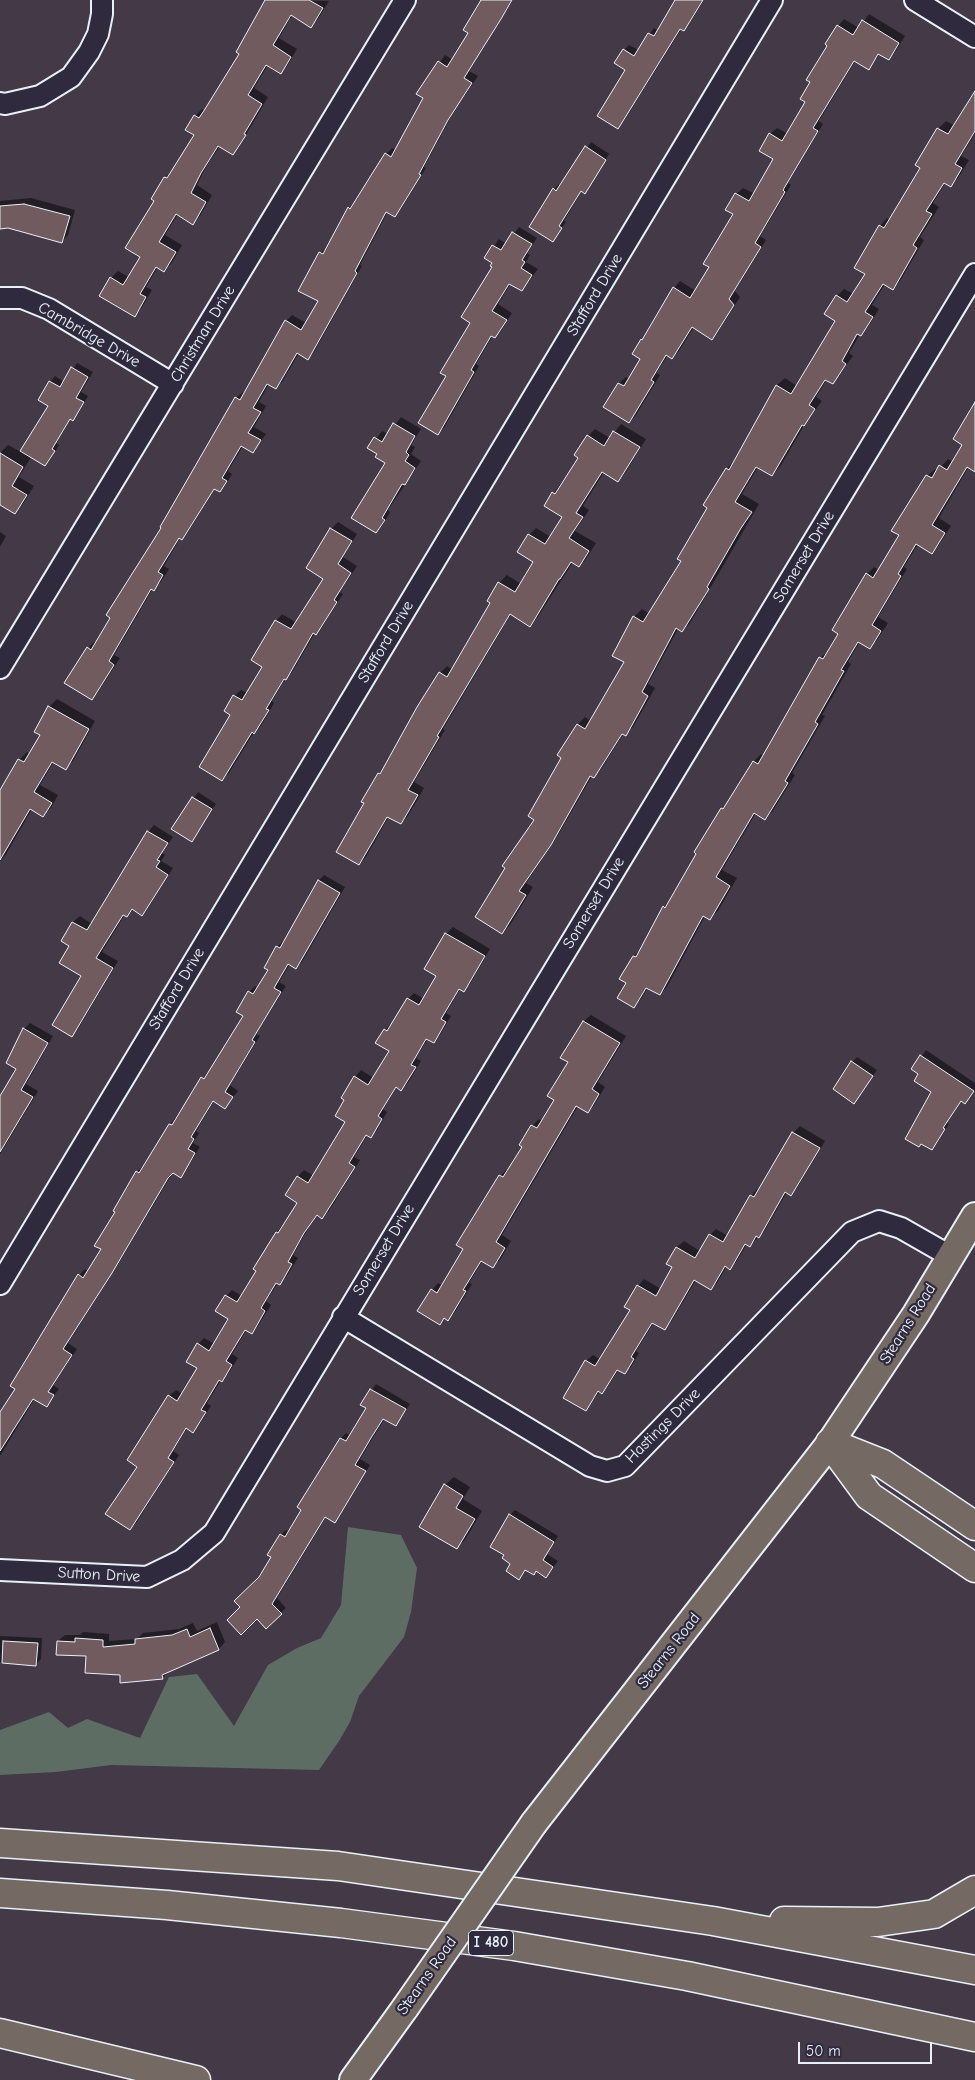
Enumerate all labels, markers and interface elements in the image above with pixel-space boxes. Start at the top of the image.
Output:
street label: Stafford Drive [563,250,627,340]
street label: Christman Drive [167,282,239,386]
street label: Cambridge Drive [35,298,143,372]
street label: Somerset Drive [769,508,839,606]
street label: Stafford Drive [354,597,418,687]
street label: Somerset Drive [559,854,629,952]
street label: Stafford Drive [145,944,209,1034]
street label: Somerset Drive [349,1201,419,1299]
street label: Stearns Road [876,1280,940,1368]
street label: Hastings Drive [621,1384,705,1468]
street label: Sutton Drive [57,1563,141,1587]
street label: Stearns Road [633,1609,705,1693]
road number: I 480 [468,1930,514,1956]
street label: Stearns Road [393,1933,461,2019]
scale bar [800,2032,934,2064]
text: 50 m [806,2042,841,2060]

